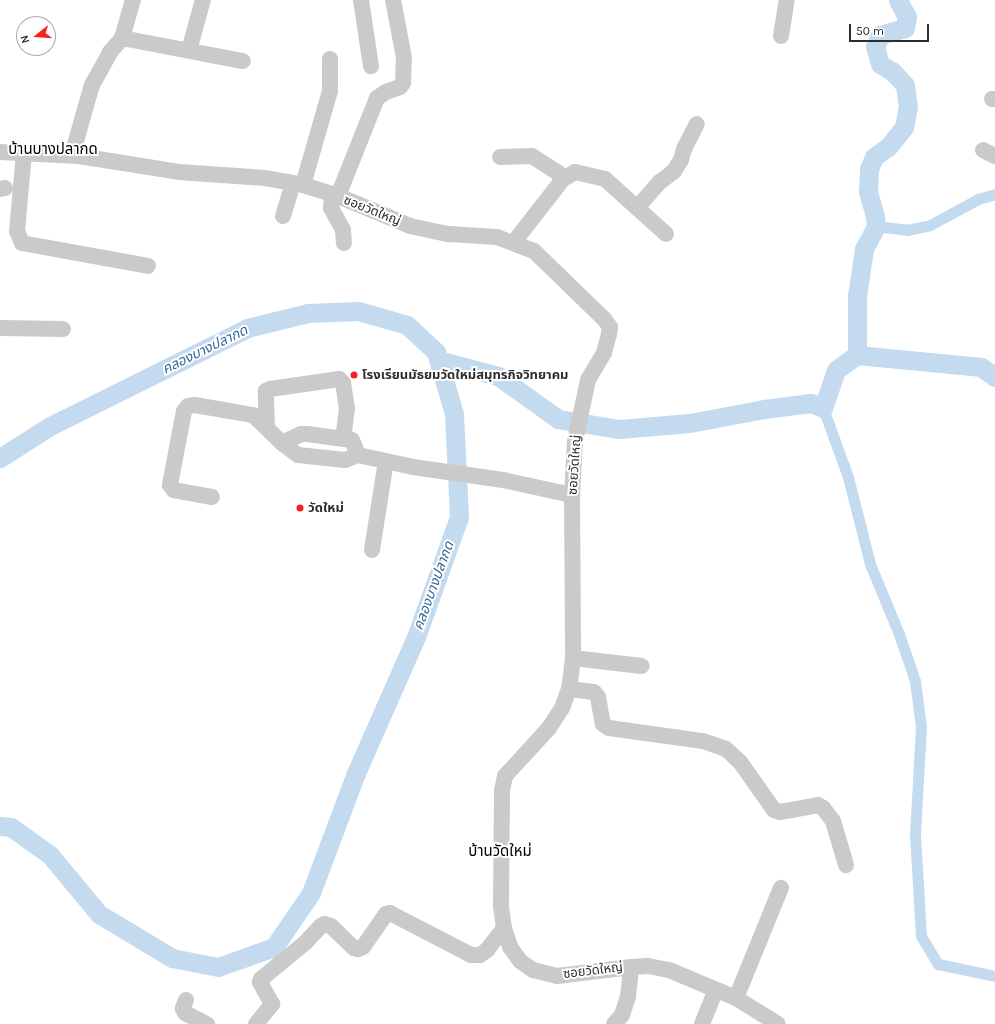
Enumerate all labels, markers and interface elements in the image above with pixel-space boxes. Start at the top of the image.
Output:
north arrow [16,16,56,56]
scale bar [851,16,931,42]
text: 50 m [856,24,884,38]
text: N [18,34,32,45]
district label: บ้านบางปลากด [8,141,98,159]
street label: ซอยวัดใหญ่ [341,193,403,229]
water label: คลองบางปลากด [160,322,250,378]
place label: โรงเรียนมัธยมวัดใหม่สมุทรกิจวิทยาคม [362,367,568,383]
marker: โรงเรียนมัธยมวัดใหม่สมุทรกิจวิทยาคม [349,370,359,380]
street label: ซอยวัดใหญ่ [565,435,585,495]
place label: วัดใหม่ [308,500,344,516]
marker: วัดใหม่ [295,503,305,513]
water label: คลองบางปลากด [410,539,458,633]
district label: บ้านวัดใหม่ [468,843,532,861]
street label: ซอยวัดใหญ่ [562,960,624,982]

